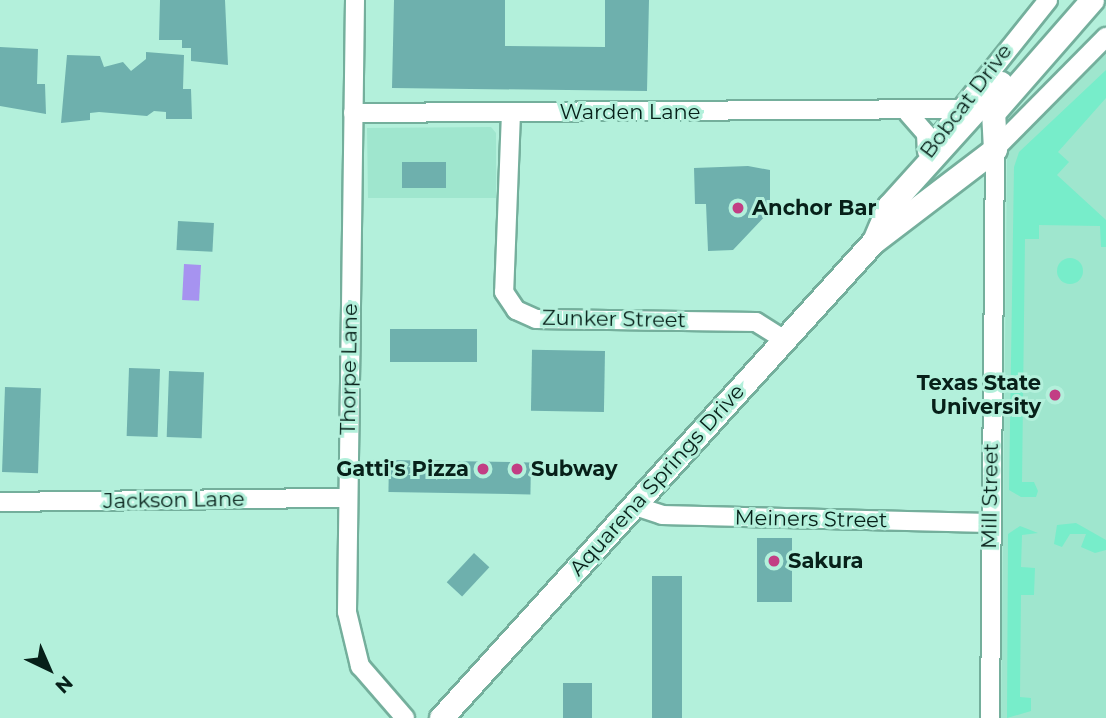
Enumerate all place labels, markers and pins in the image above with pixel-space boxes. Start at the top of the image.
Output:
place label: Anchor Bar [752,195,876,221]
marker: Anchor Bar [730,200,746,216]
place label: Texas State University [917,370,1041,420]
marker: Texas State University [1047,387,1063,403]
place label: Gatti's Pizza [336,456,469,482]
place label: Subway [531,456,618,482]
marker: Gatti's Pizza [475,461,491,477]
marker: Subway [509,461,525,477]
place label: Sakura [788,548,863,574]
marker: Sakura [766,553,782,569]

